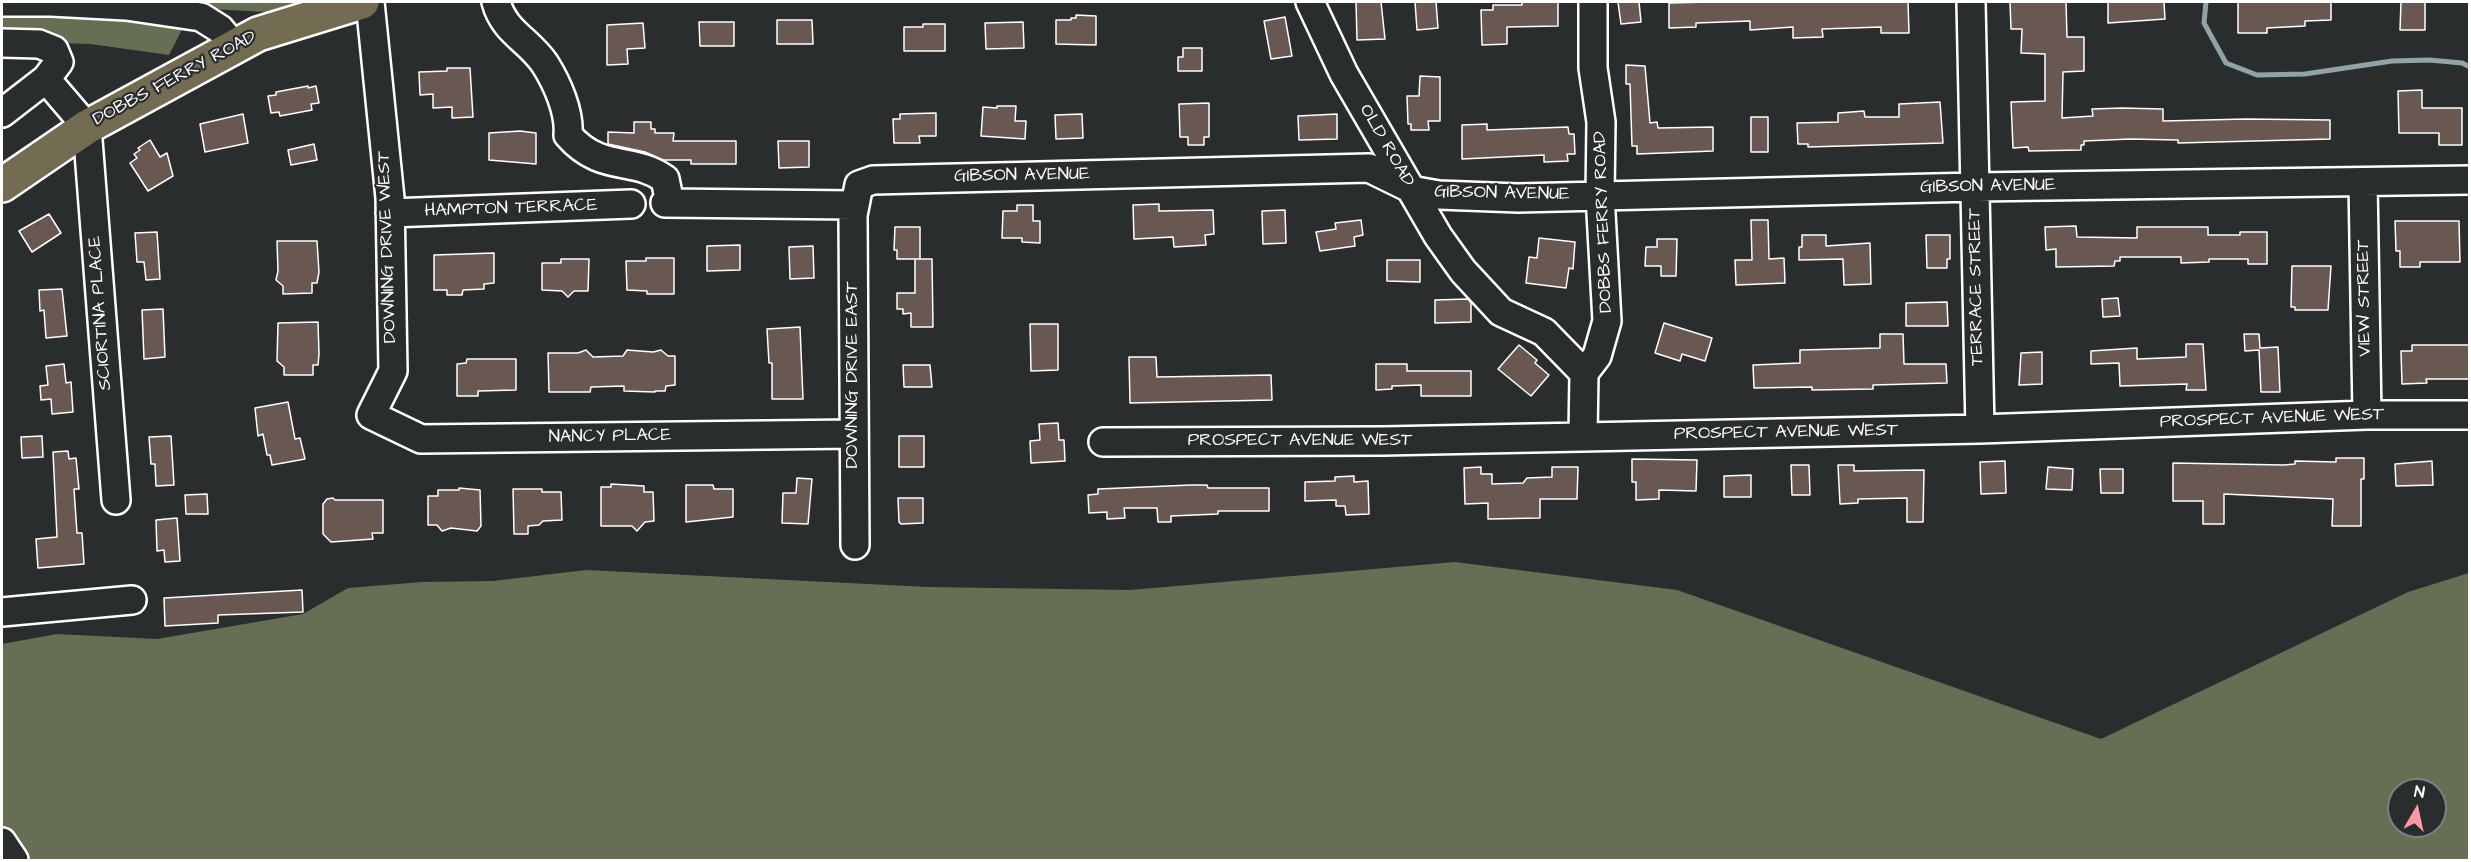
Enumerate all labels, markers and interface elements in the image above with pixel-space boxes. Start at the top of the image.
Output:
street label: DOBBS FERRY ROAD [90,27,260,131]
street label: OLD ROAD [1354,101,1418,191]
street label: DOBBS FERRY ROAD [1590,131,1618,313]
street label: DOWNING DRIVE WEST [374,151,402,343]
street label: GIBSON AVENUE [954,164,1090,188]
street label: GIBSON AVENUE [1920,175,2056,199]
street label: GIBSON AVENUE [1434,182,1570,206]
street label: HAMPTON TERRACE [424,195,598,223]
street label: TERRACE STREET [1965,208,1989,366]
street label: SCIORTINA PLACE [85,235,117,391]
street label: VIEW STREET [2353,239,2377,357]
street label: DOWNING DRIVE EAST [842,282,864,468]
street label: PROSPECT AVENUE WEST [2160,404,2384,434]
street label: PROSPECT AVENUE WEST [1674,420,1898,446]
street label: NANCY PLACE [549,425,671,449]
street label: PROSPECT AVENUE WEST [1188,430,1412,452]
north arrow [2387,778,2447,838]
text: N [2413,781,2426,804]

